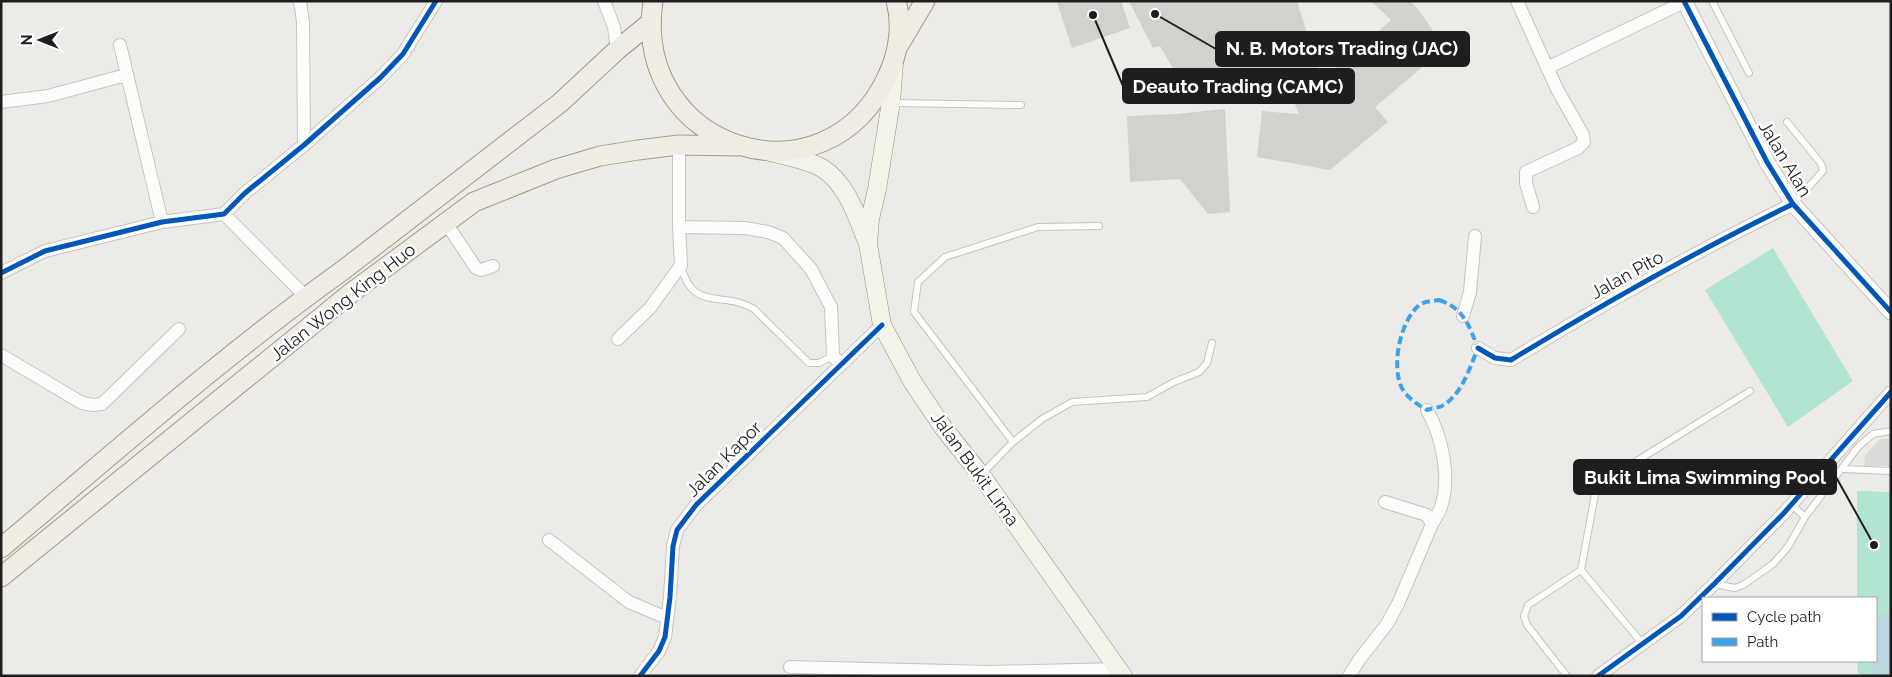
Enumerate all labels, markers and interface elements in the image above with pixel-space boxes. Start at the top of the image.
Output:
north arrow [15,15,65,65]
callout: N. B. Motors Trading (JAC) [1216,32,1469,66]
text: N [19,35,35,45]
text: N. B. Motors Trading (JAC) [1226,37,1458,59]
callout: Deauto Trading (CAMC) [1123,69,1354,103]
text: Deauto Trading (CAMC) [1133,75,1344,97]
street label: Jalan Alan [1755,117,1816,201]
street label: Jalan Wong King Huo [266,238,420,365]
street label: Jalan Pito [1587,246,1667,303]
street label: Jalan Bukit Lima [927,408,1024,530]
street label: Jalan Kapor [682,416,766,501]
callout: Bukit Lima Swimming Pool [1574,460,1836,494]
text: Bukit Lima Swimming Pool [1584,466,1827,488]
legend [1702,597,1877,662]
text: Cycle path [1747,608,1821,626]
text: Path [1747,633,1778,651]

